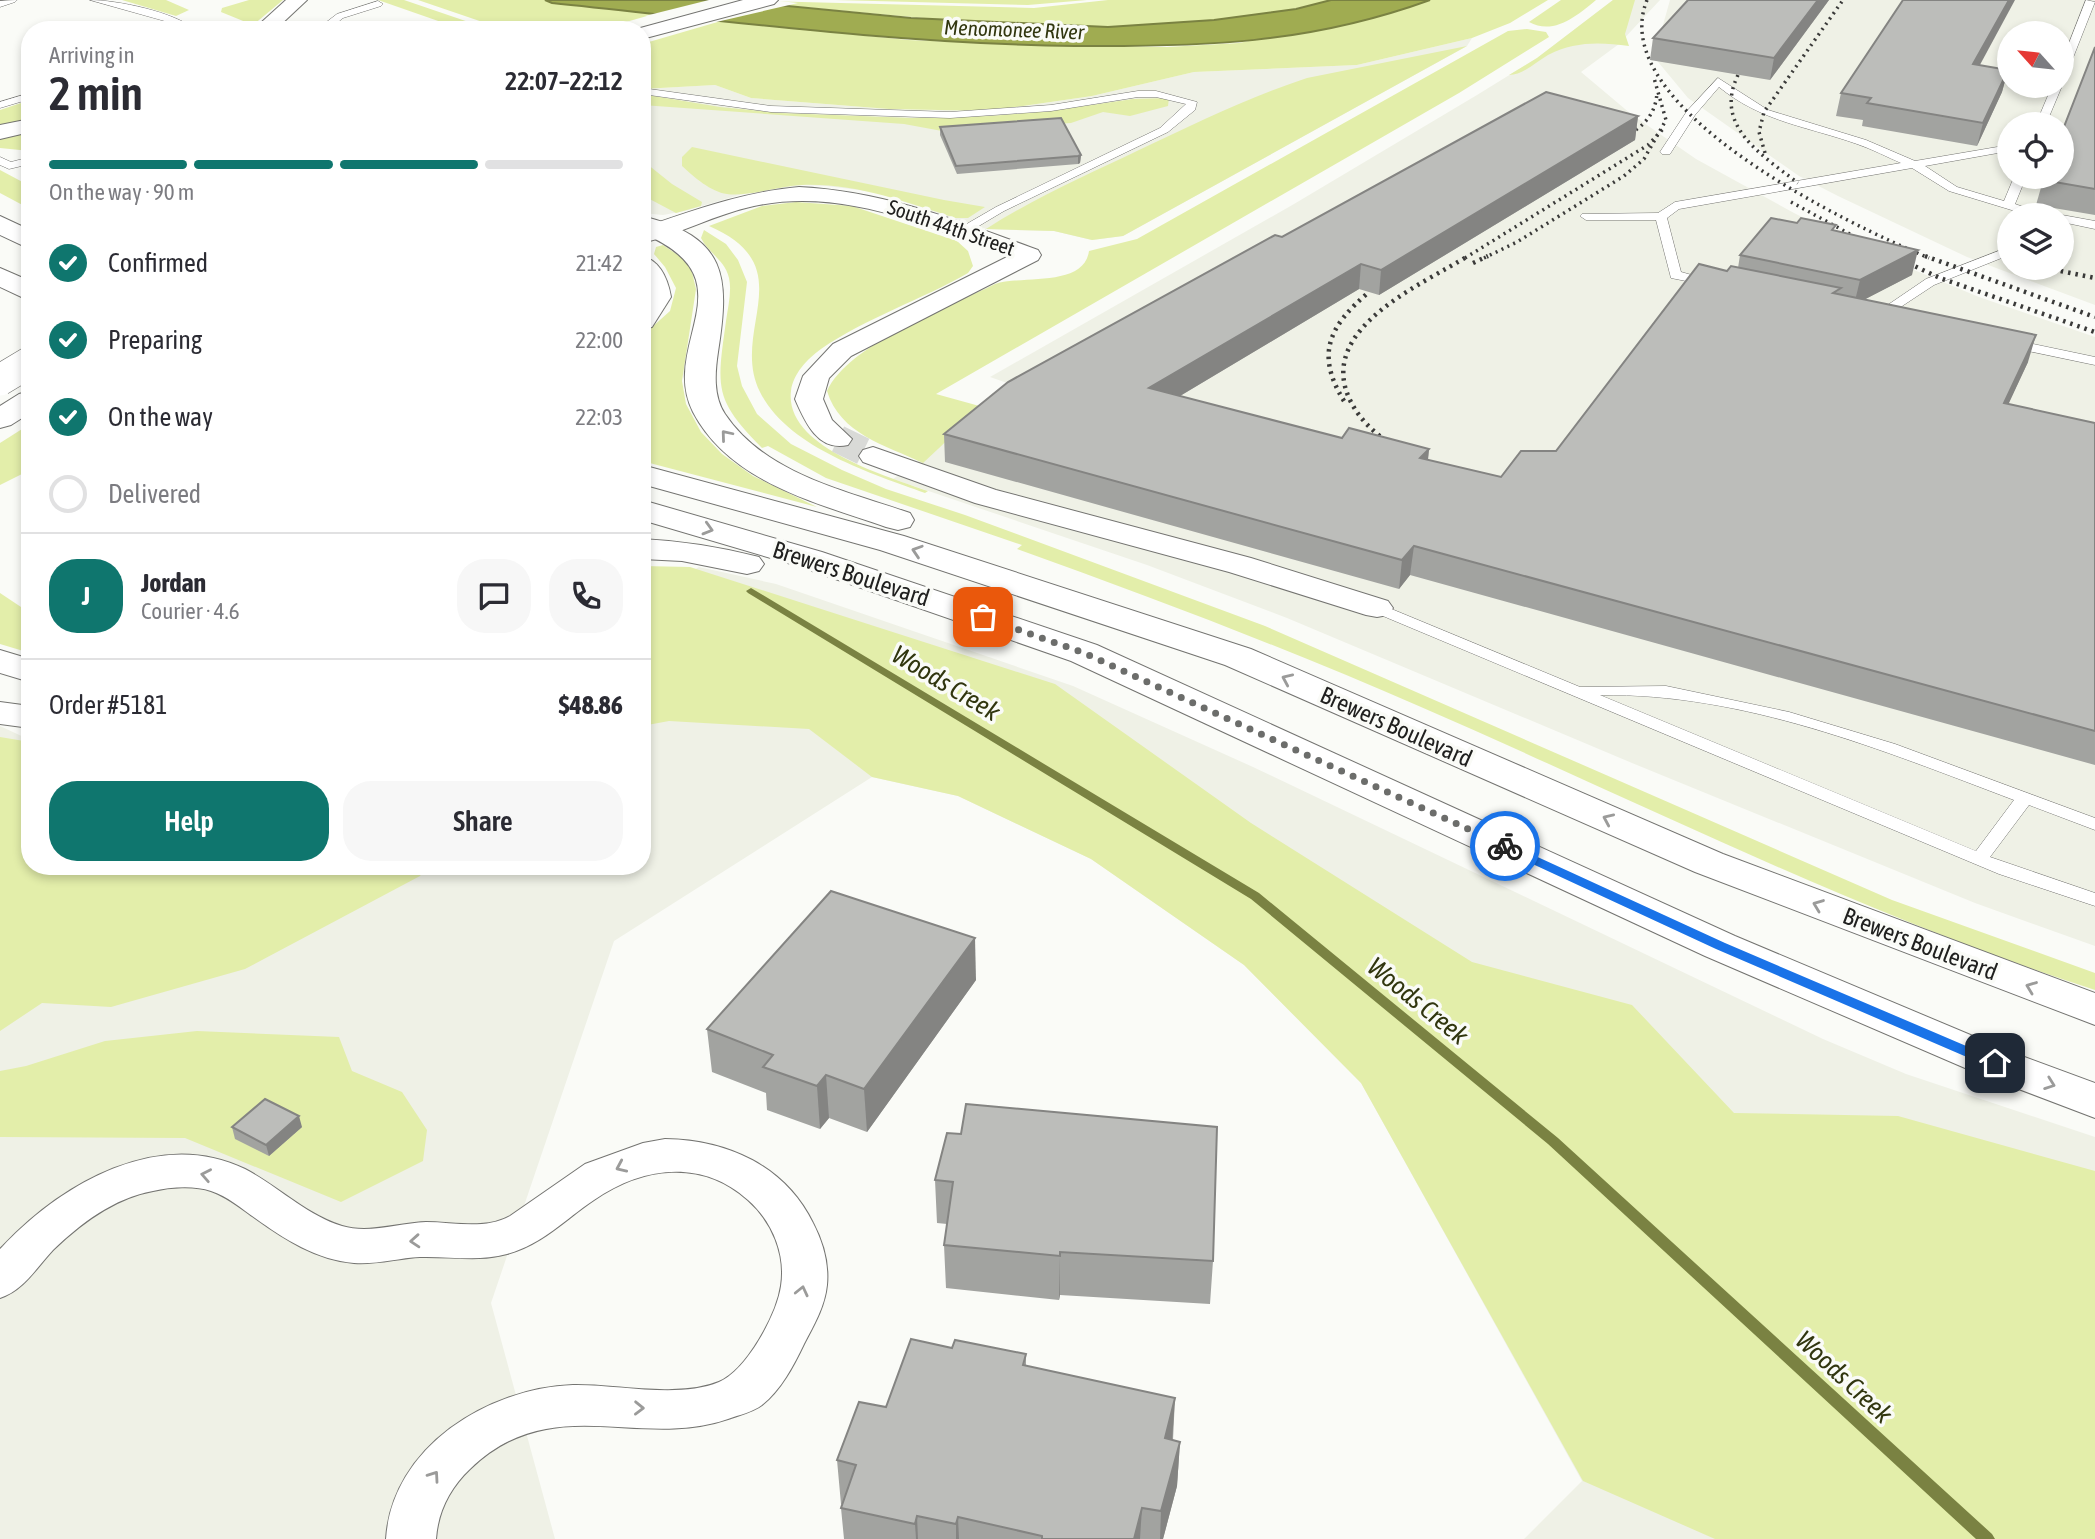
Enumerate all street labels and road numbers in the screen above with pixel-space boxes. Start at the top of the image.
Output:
street label: South 44th Street [885,194,1018,260]
street label: Brewers Boulevard [769,535,933,612]
street label: Brewers Boulevard [1316,681,1476,772]
street label: Brewers Boulevard [1839,902,2001,985]

